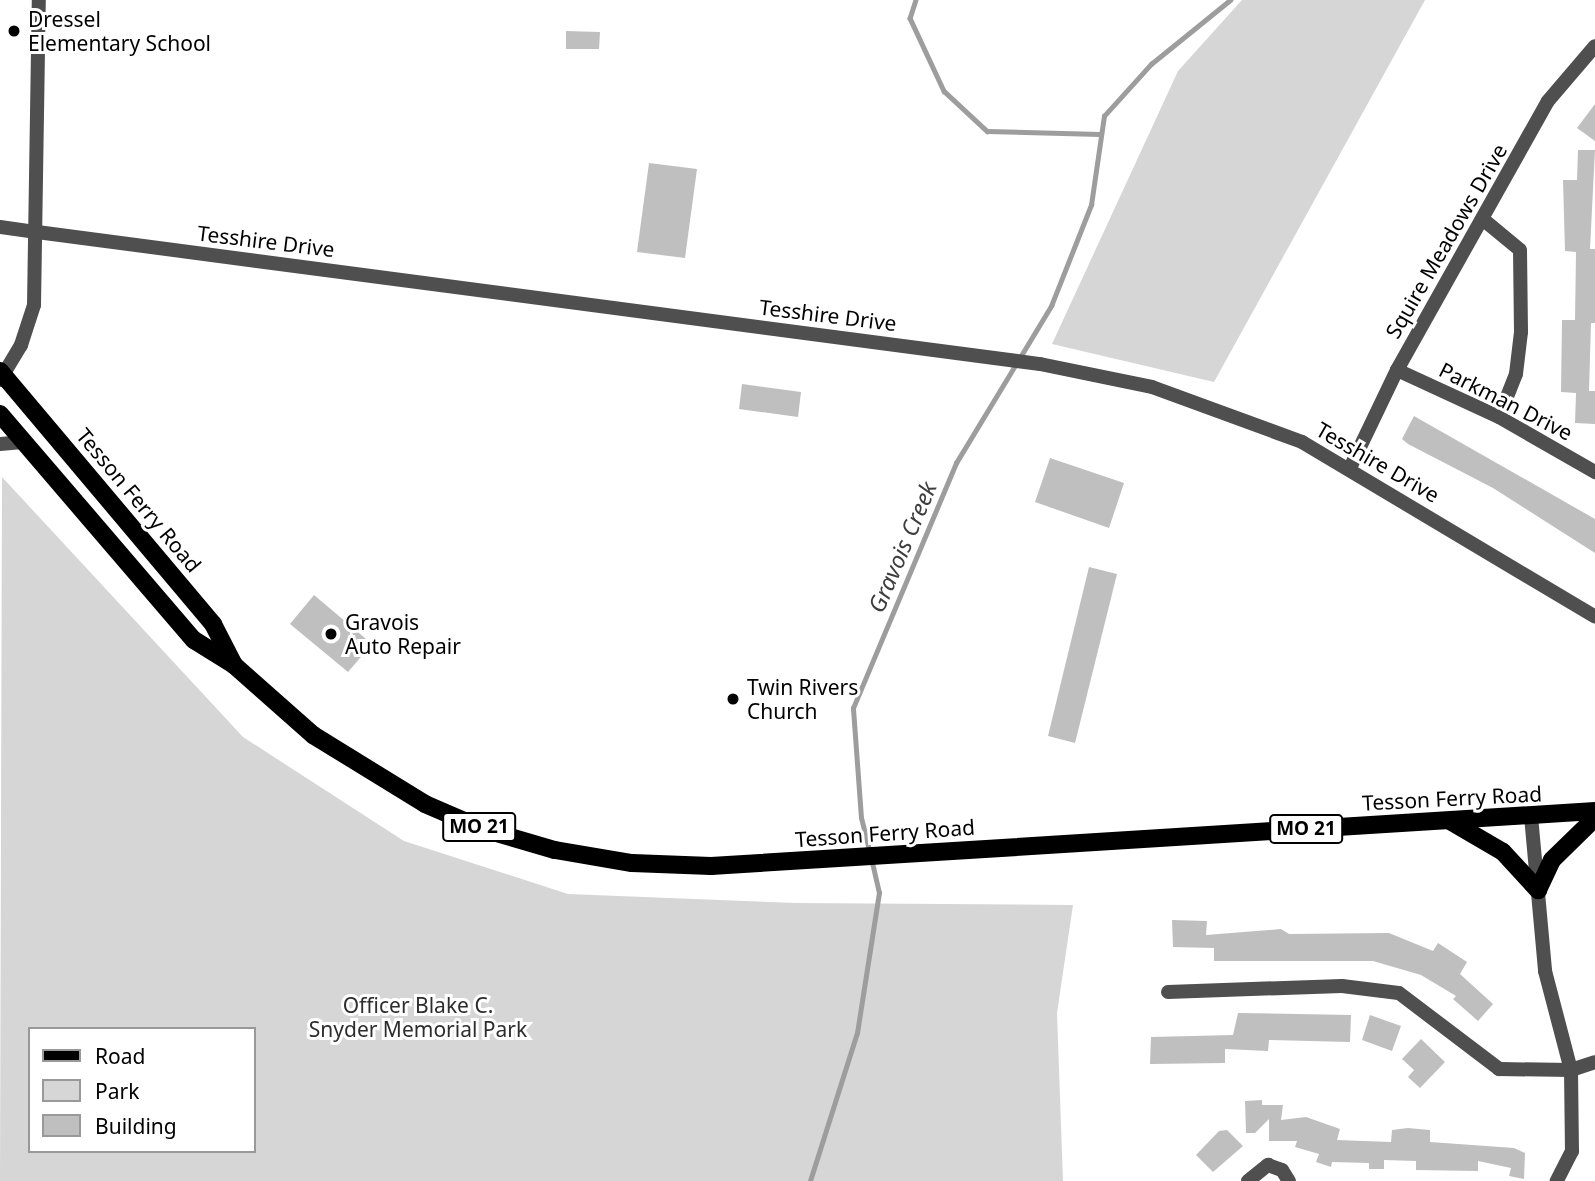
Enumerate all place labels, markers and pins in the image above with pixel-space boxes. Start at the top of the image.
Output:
place label: Dressel Elementary School [28,6,211,56]
marker: Dressel Elementary School [6,23,22,39]
place label: Gravois Auto Repair [345,609,461,659]
marker: Gravois Auto Repair [323,626,339,642]
place label: Twin Rivers Church [747,674,858,724]
marker: Twin Rivers Church [725,691,741,707]

